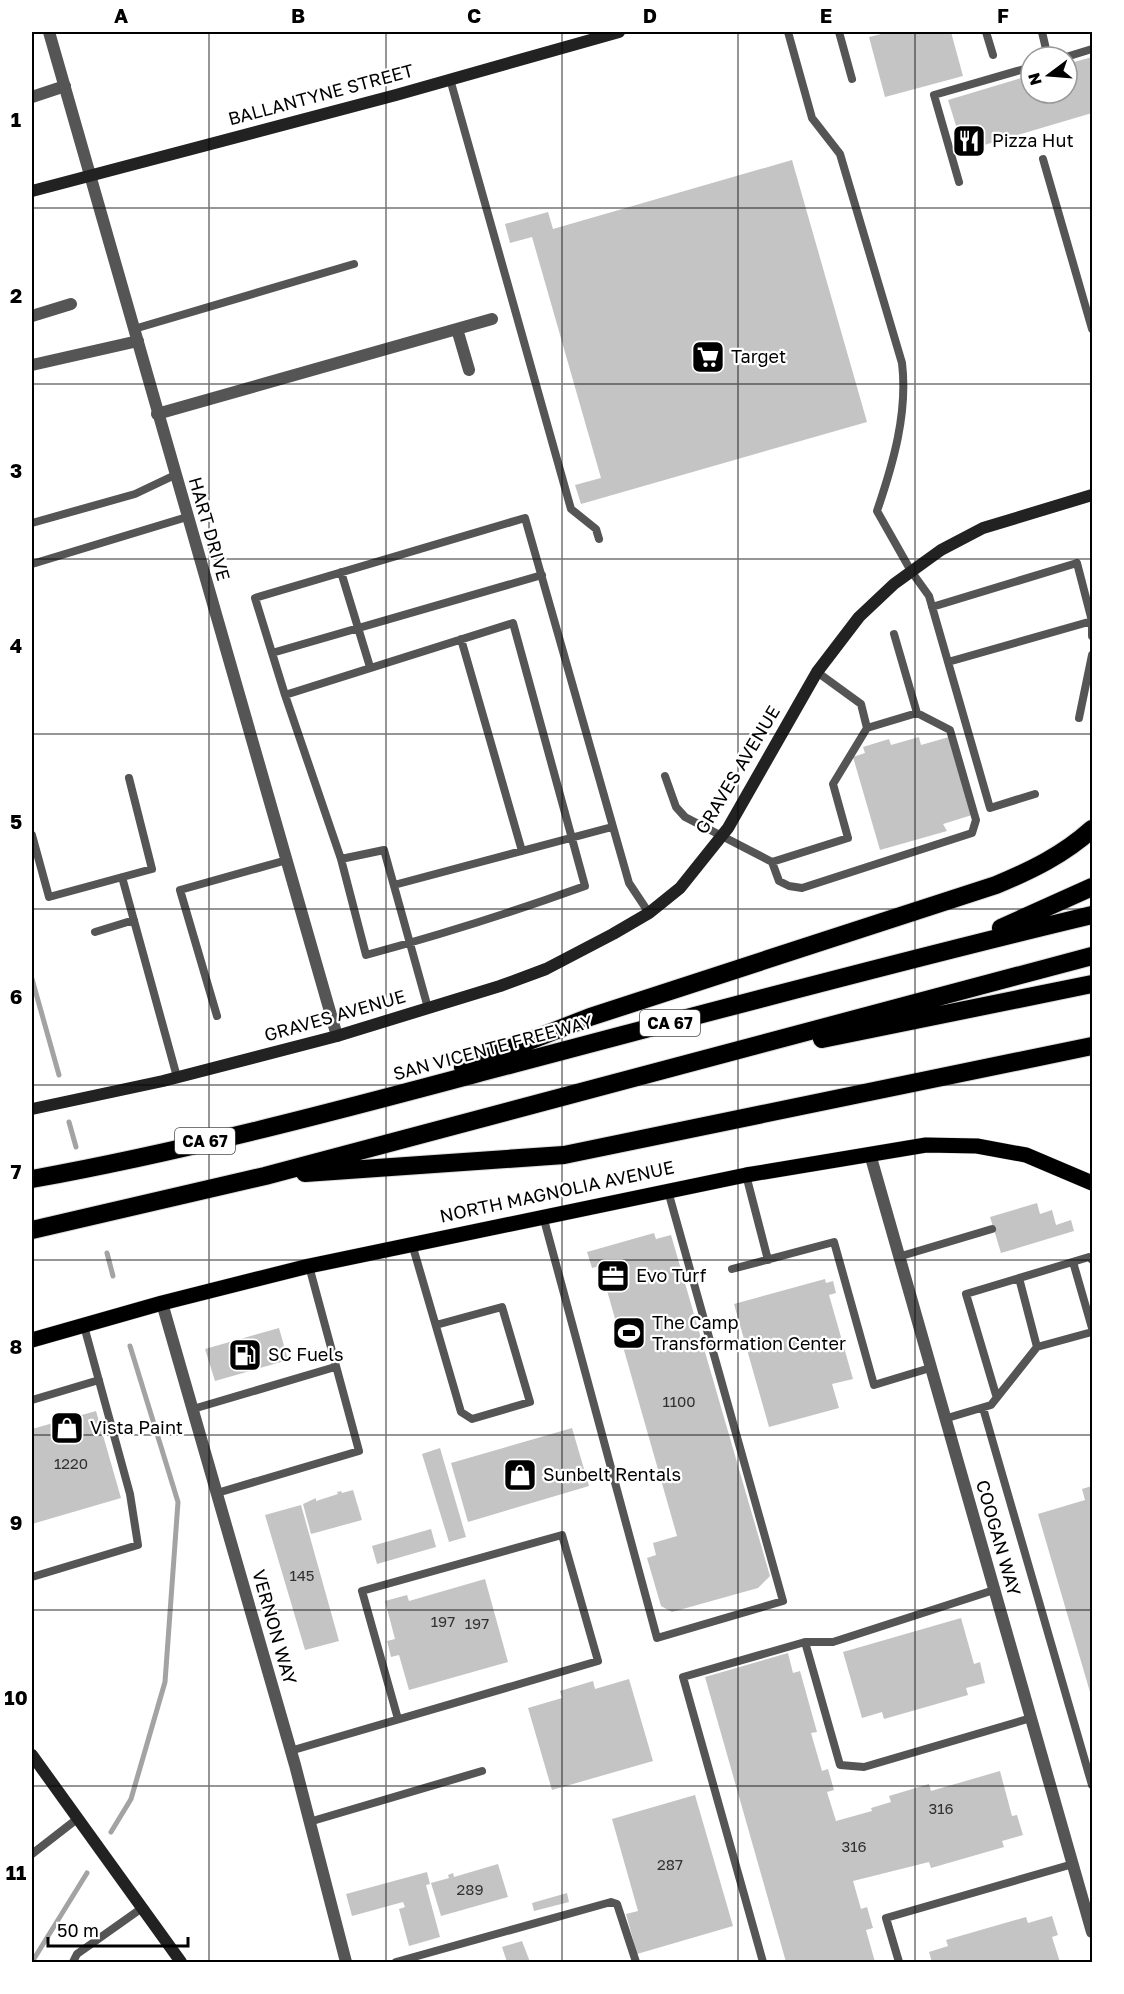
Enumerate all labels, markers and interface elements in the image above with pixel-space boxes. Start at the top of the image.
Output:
text: A [114,3,128,27]
text: B [291,3,305,27]
text: C [467,3,481,27]
text: D [643,3,657,27]
text: E [820,3,832,27]
text: F [997,3,1009,27]
north arrow [1019,45,1079,105]
street label: BALLANTYNE STREET [226,59,416,129]
text: N [1023,71,1046,88]
text: 1 [11,107,21,131]
restaurant icon: Pizza Hut [951,123,987,159]
place label: Pizza Hut [992,129,1074,151]
text: 2 [10,283,22,307]
supermarket icon: Target [690,339,726,375]
place label: Target [731,345,786,367]
text: 3 [10,458,22,482]
street label: HART DRIVE [185,474,235,583]
text: 4 [10,633,22,657]
street label: GRAVES AVENUE [690,701,784,838]
text: 5 [10,809,22,833]
text: 6 [10,984,22,1008]
street label: GRAVES AVENUE [262,984,408,1046]
street label: SAN VICENTE FREEWAY [391,1010,595,1084]
road number: CA 67 [640,1010,700,1036]
road number: CA 67 [175,1128,235,1154]
street label: NORTH MAGNOLIA AVENUE [438,1155,676,1227]
text: 7 [11,1159,22,1183]
office icon: Evo Turf [595,1258,631,1294]
place label: Evo Turf [636,1264,707,1286]
place label: The Camp Transformation Center [652,1311,846,1354]
sports icon: The Camp Transformation Center [611,1315,647,1351]
text: 8 [10,1334,22,1358]
fuel station icon: SC Fuels [227,1337,263,1373]
place label: SC Fuels [268,1343,344,1365]
house number: 1100 [662,1392,696,1410]
shop icon: Vista Paint [49,1410,85,1446]
place label: Vista Paint [90,1416,183,1438]
house number: 1220 [54,1454,88,1472]
shop icon: Sunbelt Rentals [502,1457,538,1493]
place label: Sunbelt Rentals [543,1463,681,1485]
street label: COOGAN WAY [972,1477,1026,1599]
text: 9 [10,1510,22,1534]
house number: 145 [289,1566,315,1584]
street label: VERNON WAY [248,1567,302,1687]
house number: 197 [431,1612,455,1630]
house number: 197 [465,1614,489,1632]
text: 10 [4,1685,28,1709]
house number: 316 [928,1799,954,1817]
house number: 316 [841,1837,867,1855]
house number: 287 [657,1855,683,1873]
text: 11 [6,1860,26,1884]
house number: 289 [457,1880,483,1898]
scale bar [48,1910,188,1948]
text: 50 m [57,1919,99,1941]

